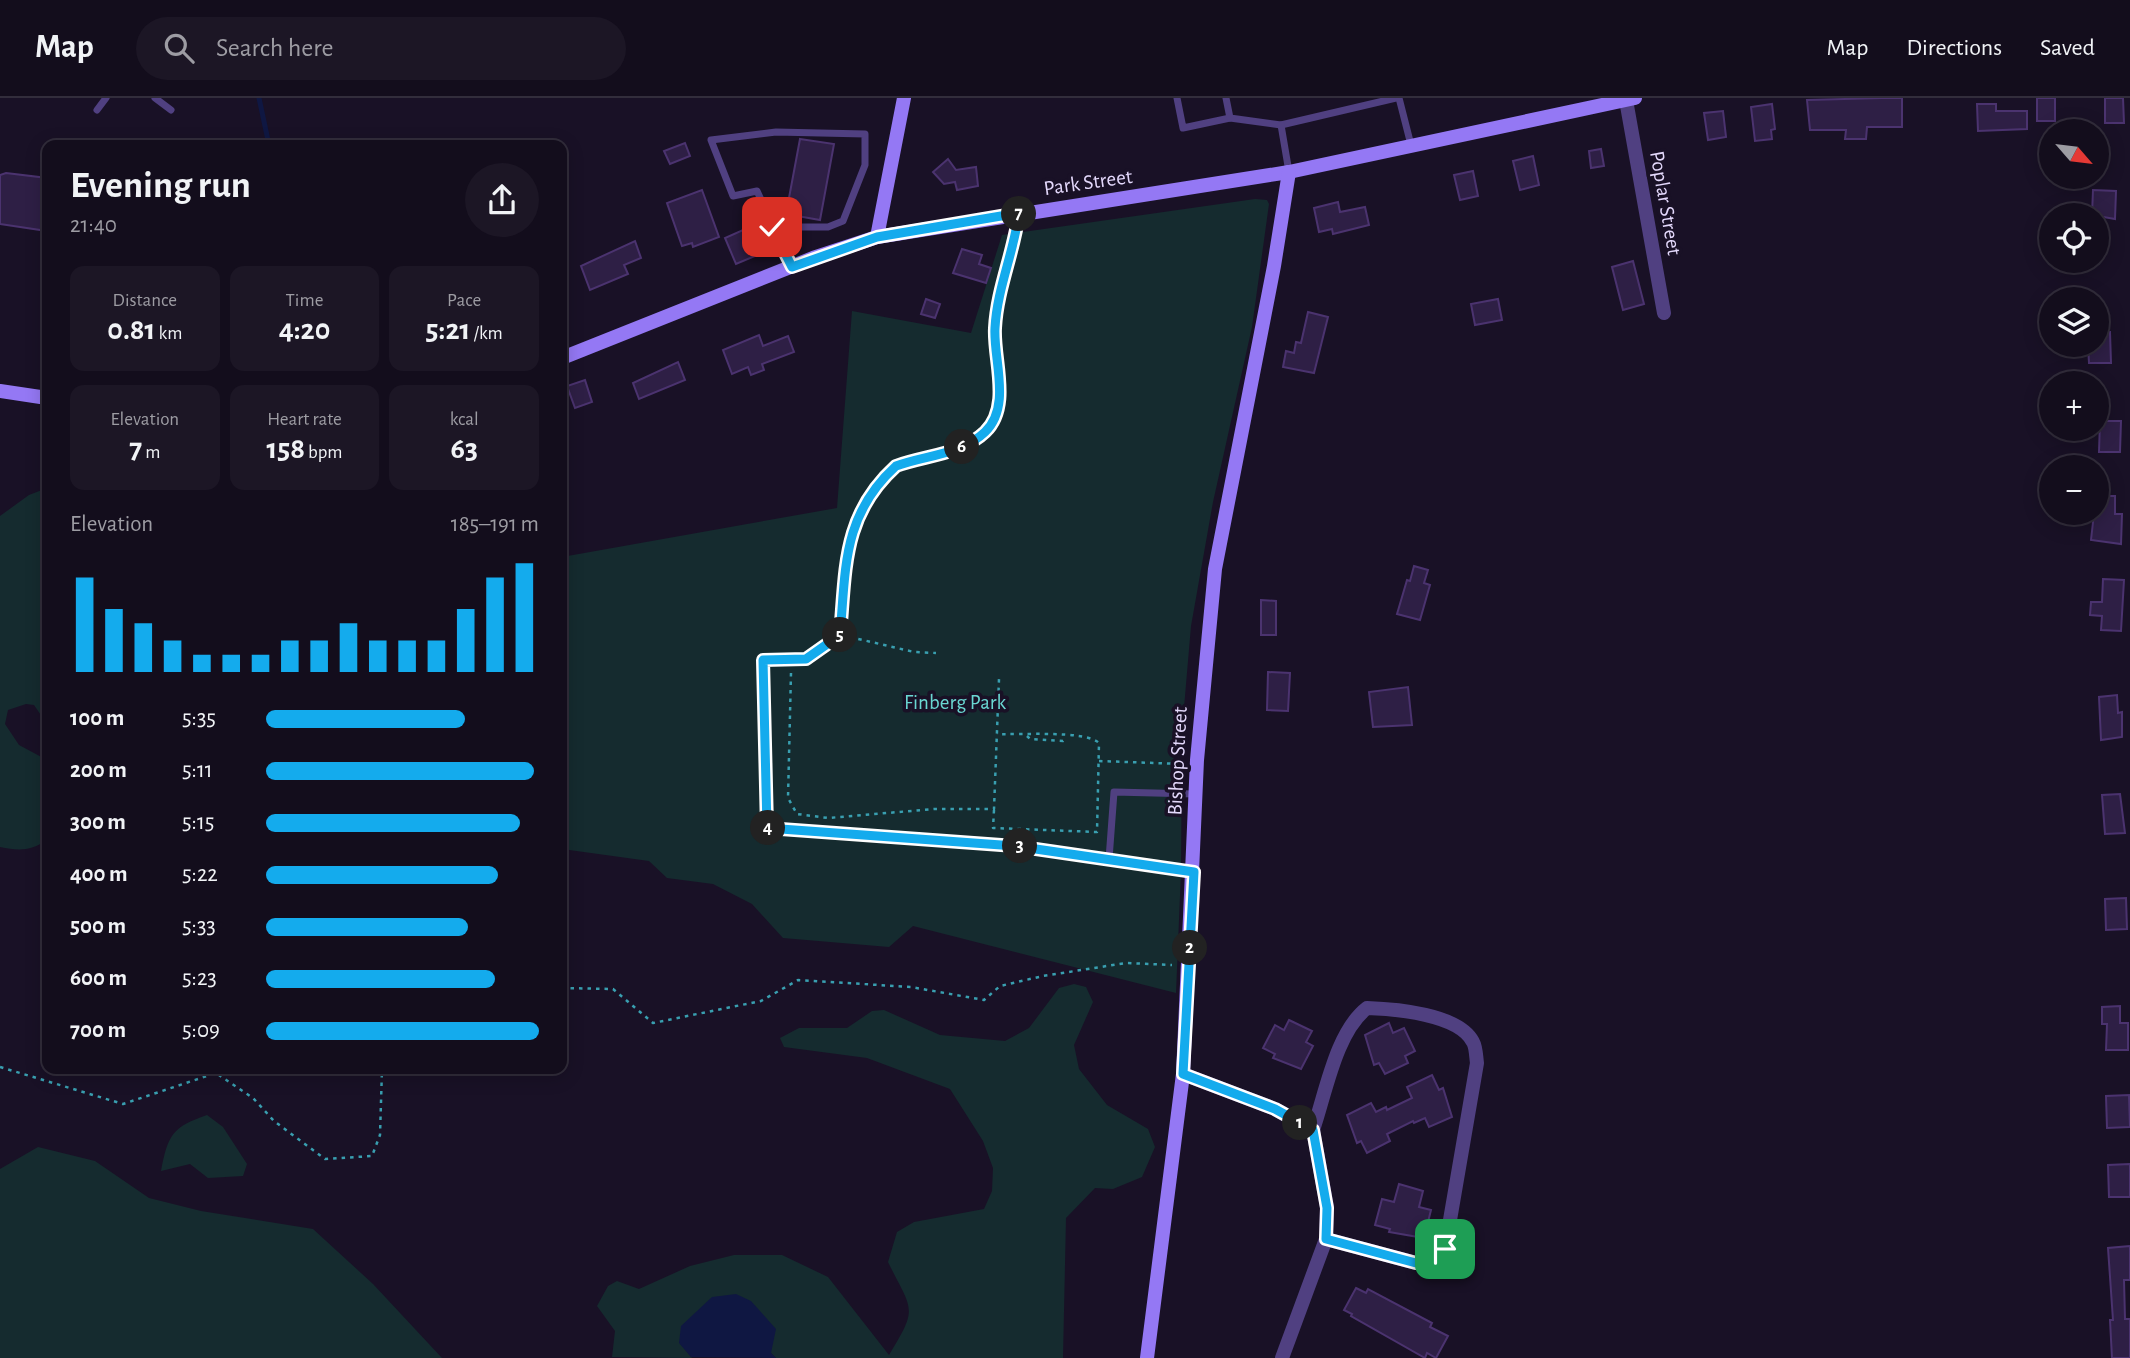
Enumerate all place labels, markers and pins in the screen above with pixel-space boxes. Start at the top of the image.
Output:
pin [742,197,802,257]
pin: 7 [1002,197,1036,232]
pin: 6 [944,430,979,464]
pin: 5 [822,618,858,652]
pin: 4 [750,810,786,846]
pin: 3 [1002,828,1038,864]
pin: 2 [1172,930,1208,966]
pin: 1 [1282,1105,1318,1140]
pin [1415,1219,1475,1279]

